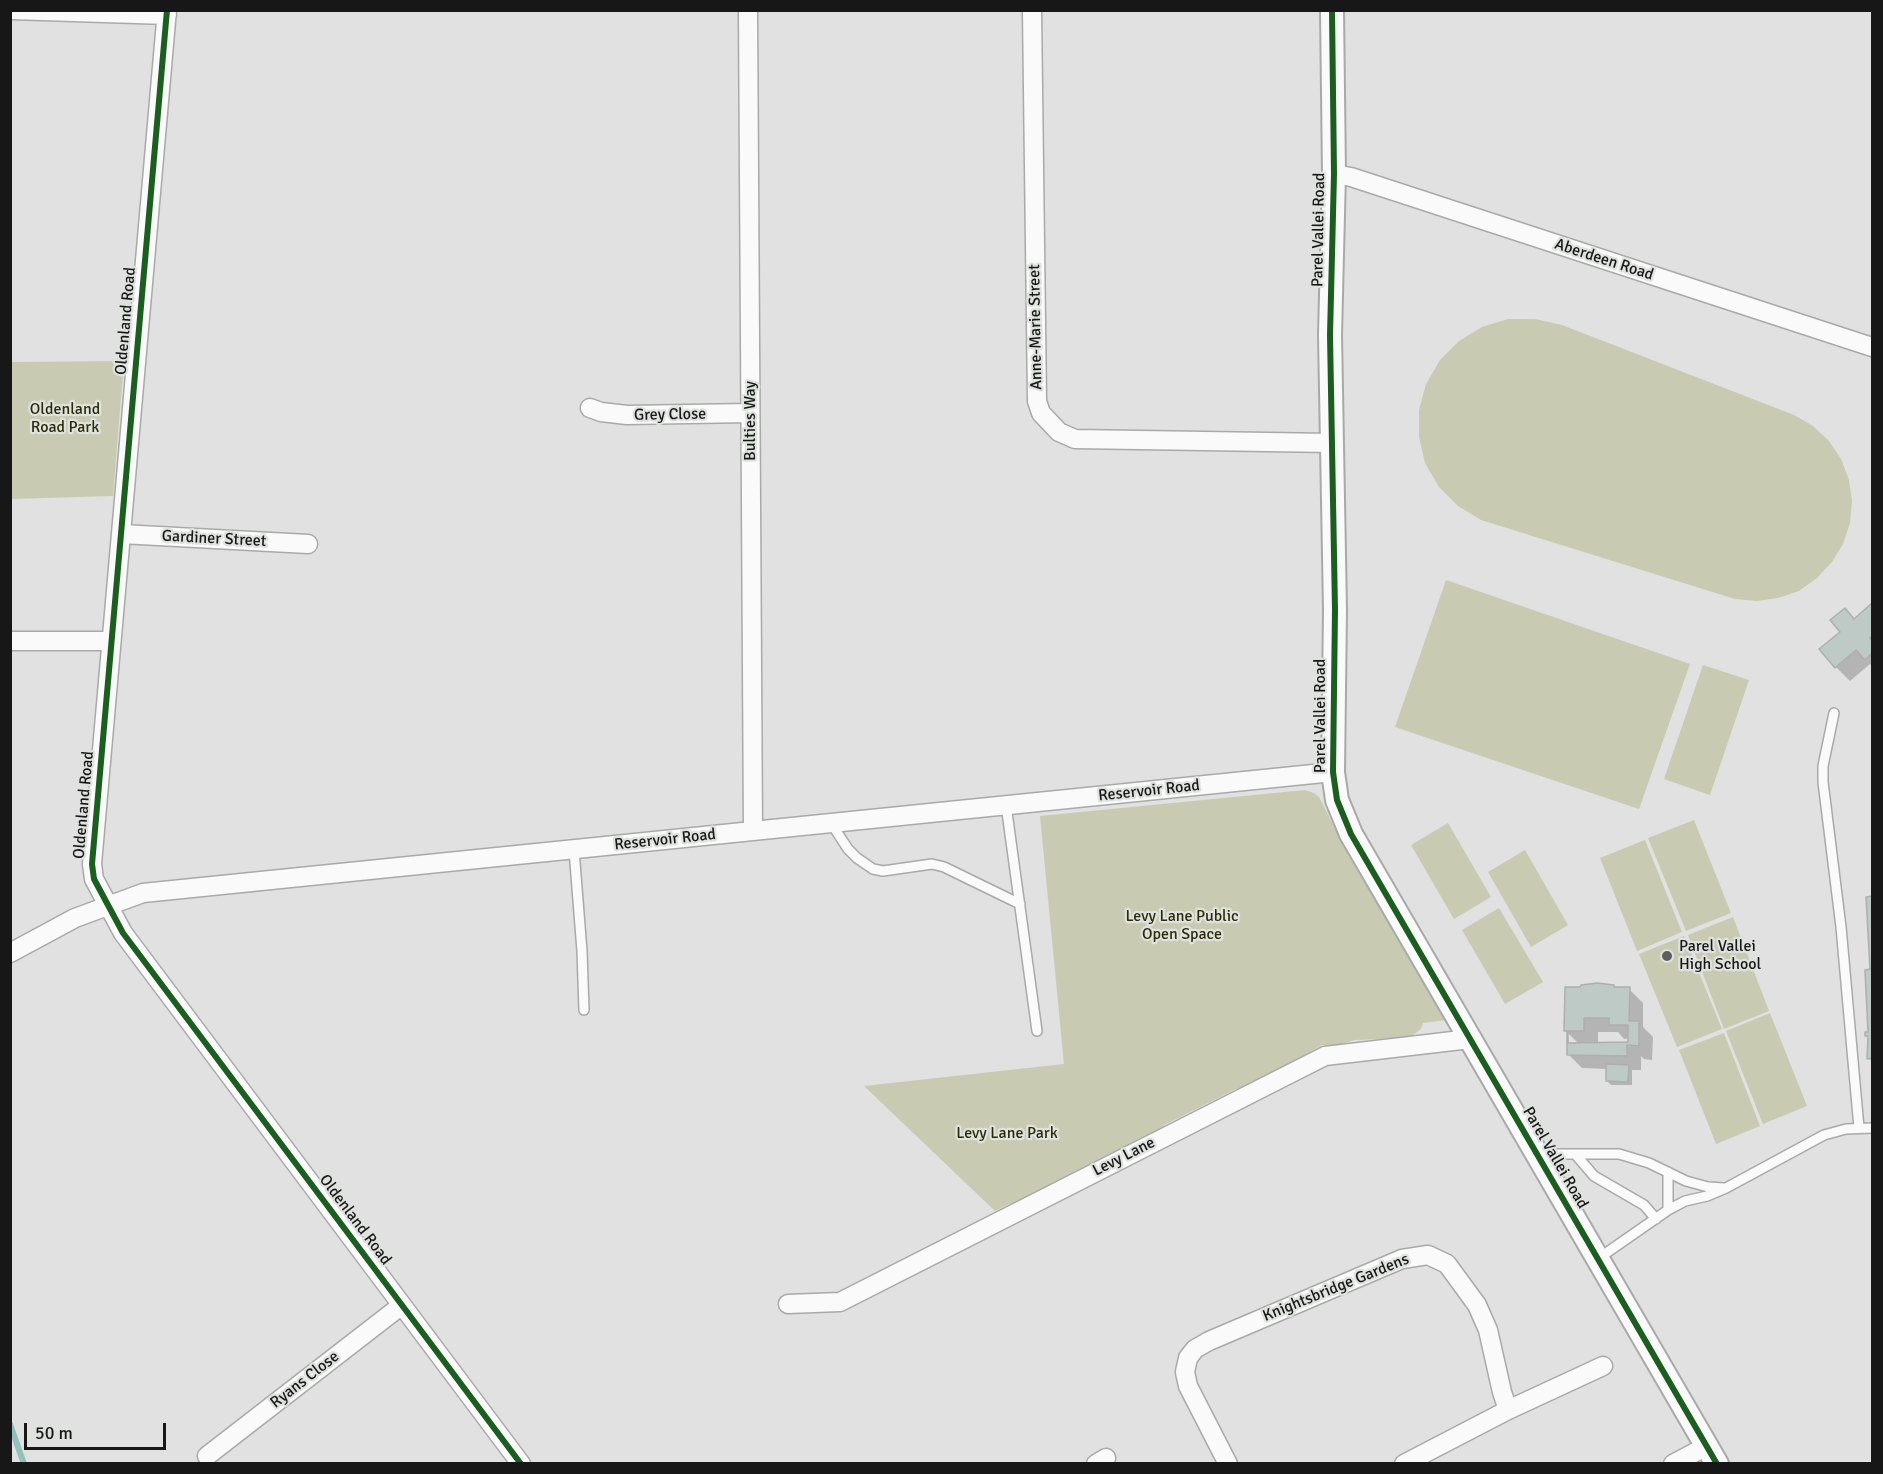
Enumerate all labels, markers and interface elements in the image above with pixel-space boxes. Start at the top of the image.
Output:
street label: Parel Vallei Road [1308,173,1330,287]
street label: Aberdeen Road [1552,235,1656,285]
street label: Anne-Marie Street [1025,264,1047,390]
street label: Oldenland Road [112,266,140,376]
street label: Bulties Way [741,381,761,461]
park label: Oldenland Road Park [30,400,100,438]
street label: Grey Close [634,405,706,425]
street label: Gardiner Street [161,527,267,551]
street label: Parel Vallei Road [1311,659,1331,773]
street label: Oldenland Road [70,750,98,860]
street label: Reservoir Road [1097,776,1201,806]
street label: Reservoir Road [613,825,717,855]
park label: Levy Lane Public Open Space [1125,907,1239,945]
place label: Parel Vallei High School [1679,937,1761,975]
marker: Parel Vallei High School [1660,949,1674,963]
street label: Parel Vallei Road [1518,1104,1592,1212]
park label: Levy Lane Park [956,1124,1058,1144]
street label: Levy Lane [1090,1133,1158,1181]
street label: Oldenland Road [315,1171,395,1269]
street label: Knightsbridge Gardens [1260,1250,1412,1326]
street label: Ryans Close [267,1347,343,1413]
scale bar [27,1411,170,1449]
text: 50 m [35,1422,73,1444]

